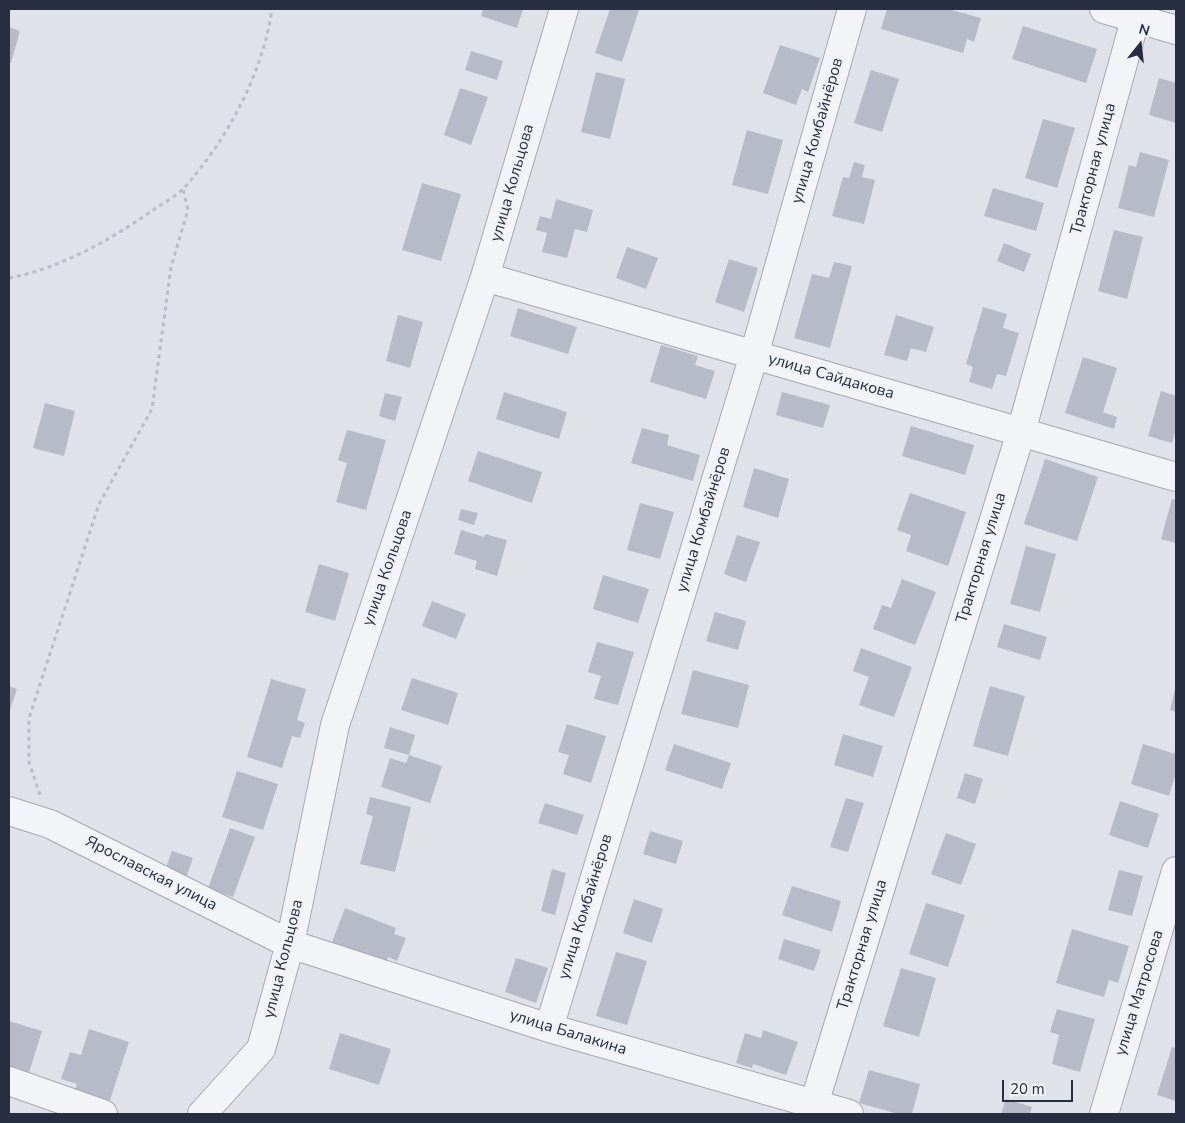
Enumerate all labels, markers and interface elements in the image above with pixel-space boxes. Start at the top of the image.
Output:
north arrow [1115,20,1165,70]
text: N [1137,20,1152,41]
street label: улица Комбайнёров [788,56,848,206]
street label: Тракторная улица [1067,101,1121,237]
street label: улица Кольцова [487,122,539,244]
street label: улица Сайдакова [766,350,896,404]
street label: улица Комбайнёров [673,445,735,595]
street label: Тракторная улица [953,490,1011,626]
street label: улица Кольцова [359,507,417,629]
street label: Ярославская улица [82,832,220,916]
street label: улица Комбайнёров [555,832,617,982]
street label: Тракторная улица [834,877,892,1013]
street label: улица Кольцова [260,898,308,1020]
street label: улица Матросова [1112,928,1168,1058]
street label: улица Балакина [507,1006,629,1060]
scale bar [1005,1070,1076,1102]
text: 20 m [1010,1079,1045,1099]

